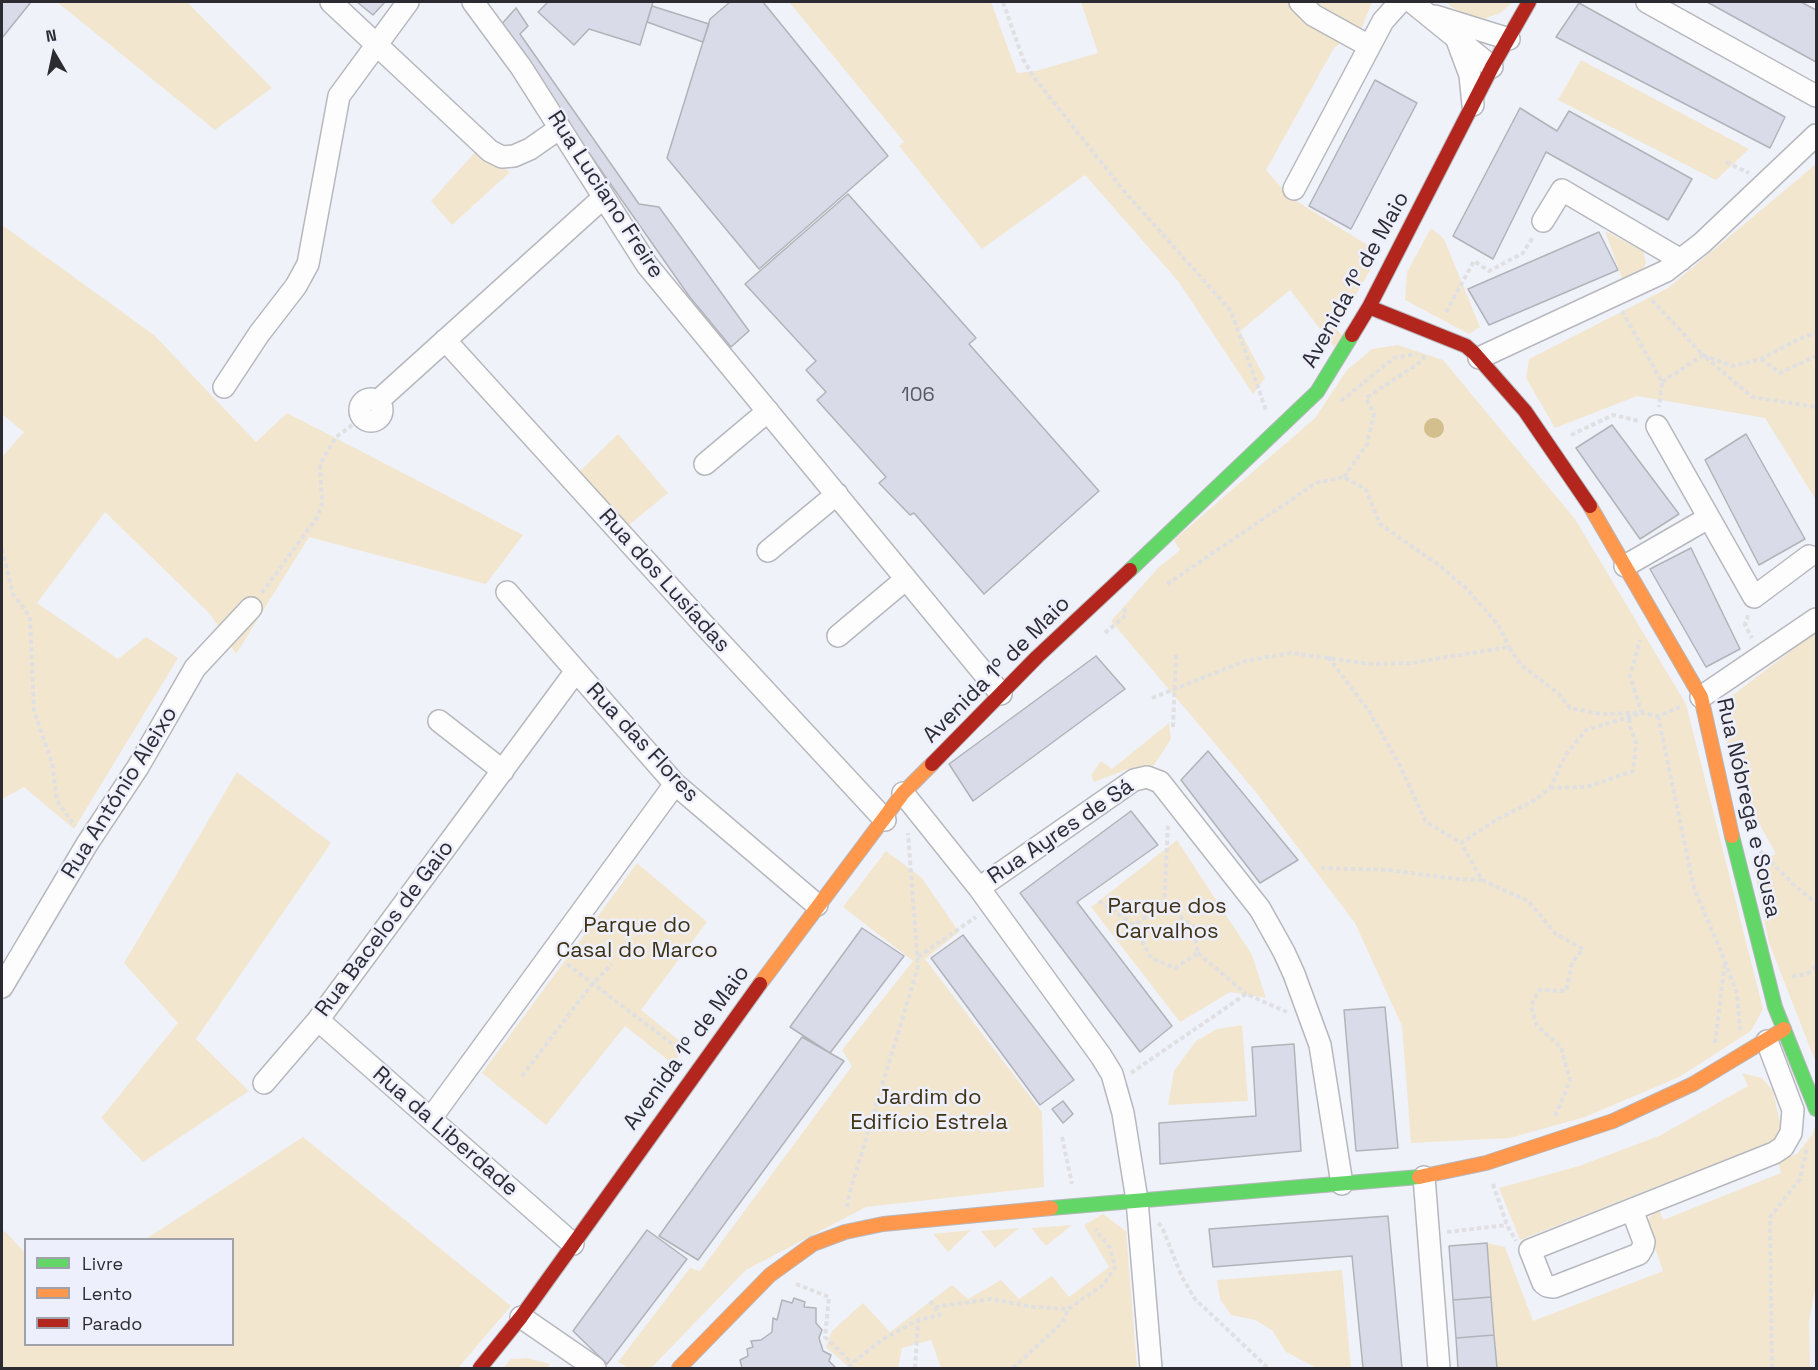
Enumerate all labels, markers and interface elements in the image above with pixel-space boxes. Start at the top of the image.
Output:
north arrow [24,24,84,84]
text: N [44,25,58,47]
street label: Rua Luciano Freire [541,106,669,284]
street label: Avenida 1º de Maio [1297,187,1415,373]
house number: 106 [901,384,935,408]
street label: Rua dos Lusíadas [593,504,735,658]
street label: Avenida 1º de Maio [918,591,1076,749]
street label: Rua das Flores [580,678,704,808]
street label: Rua Nóbrega e Sousa [1710,696,1786,920]
street label: Rua António Aleixo [56,702,184,884]
street label: Rua Ayres de Sá [983,773,1139,891]
street label: Rua Bacelos de Gaio [310,836,460,1022]
park label: Parque dos Carvalhos [1107,894,1227,945]
park label: Parque do Casal do Marco [556,913,718,964]
street label: Avenida 1º de Maio [618,960,756,1136]
street label: Rua da Liberdade [367,1062,523,1202]
park label: Jardim do Edifício Estrela [850,1085,1008,1136]
legend [24,1238,234,1346]
text: Livre [82,1252,123,1275]
text: Lento [82,1282,132,1305]
text: Parado [82,1312,142,1335]

